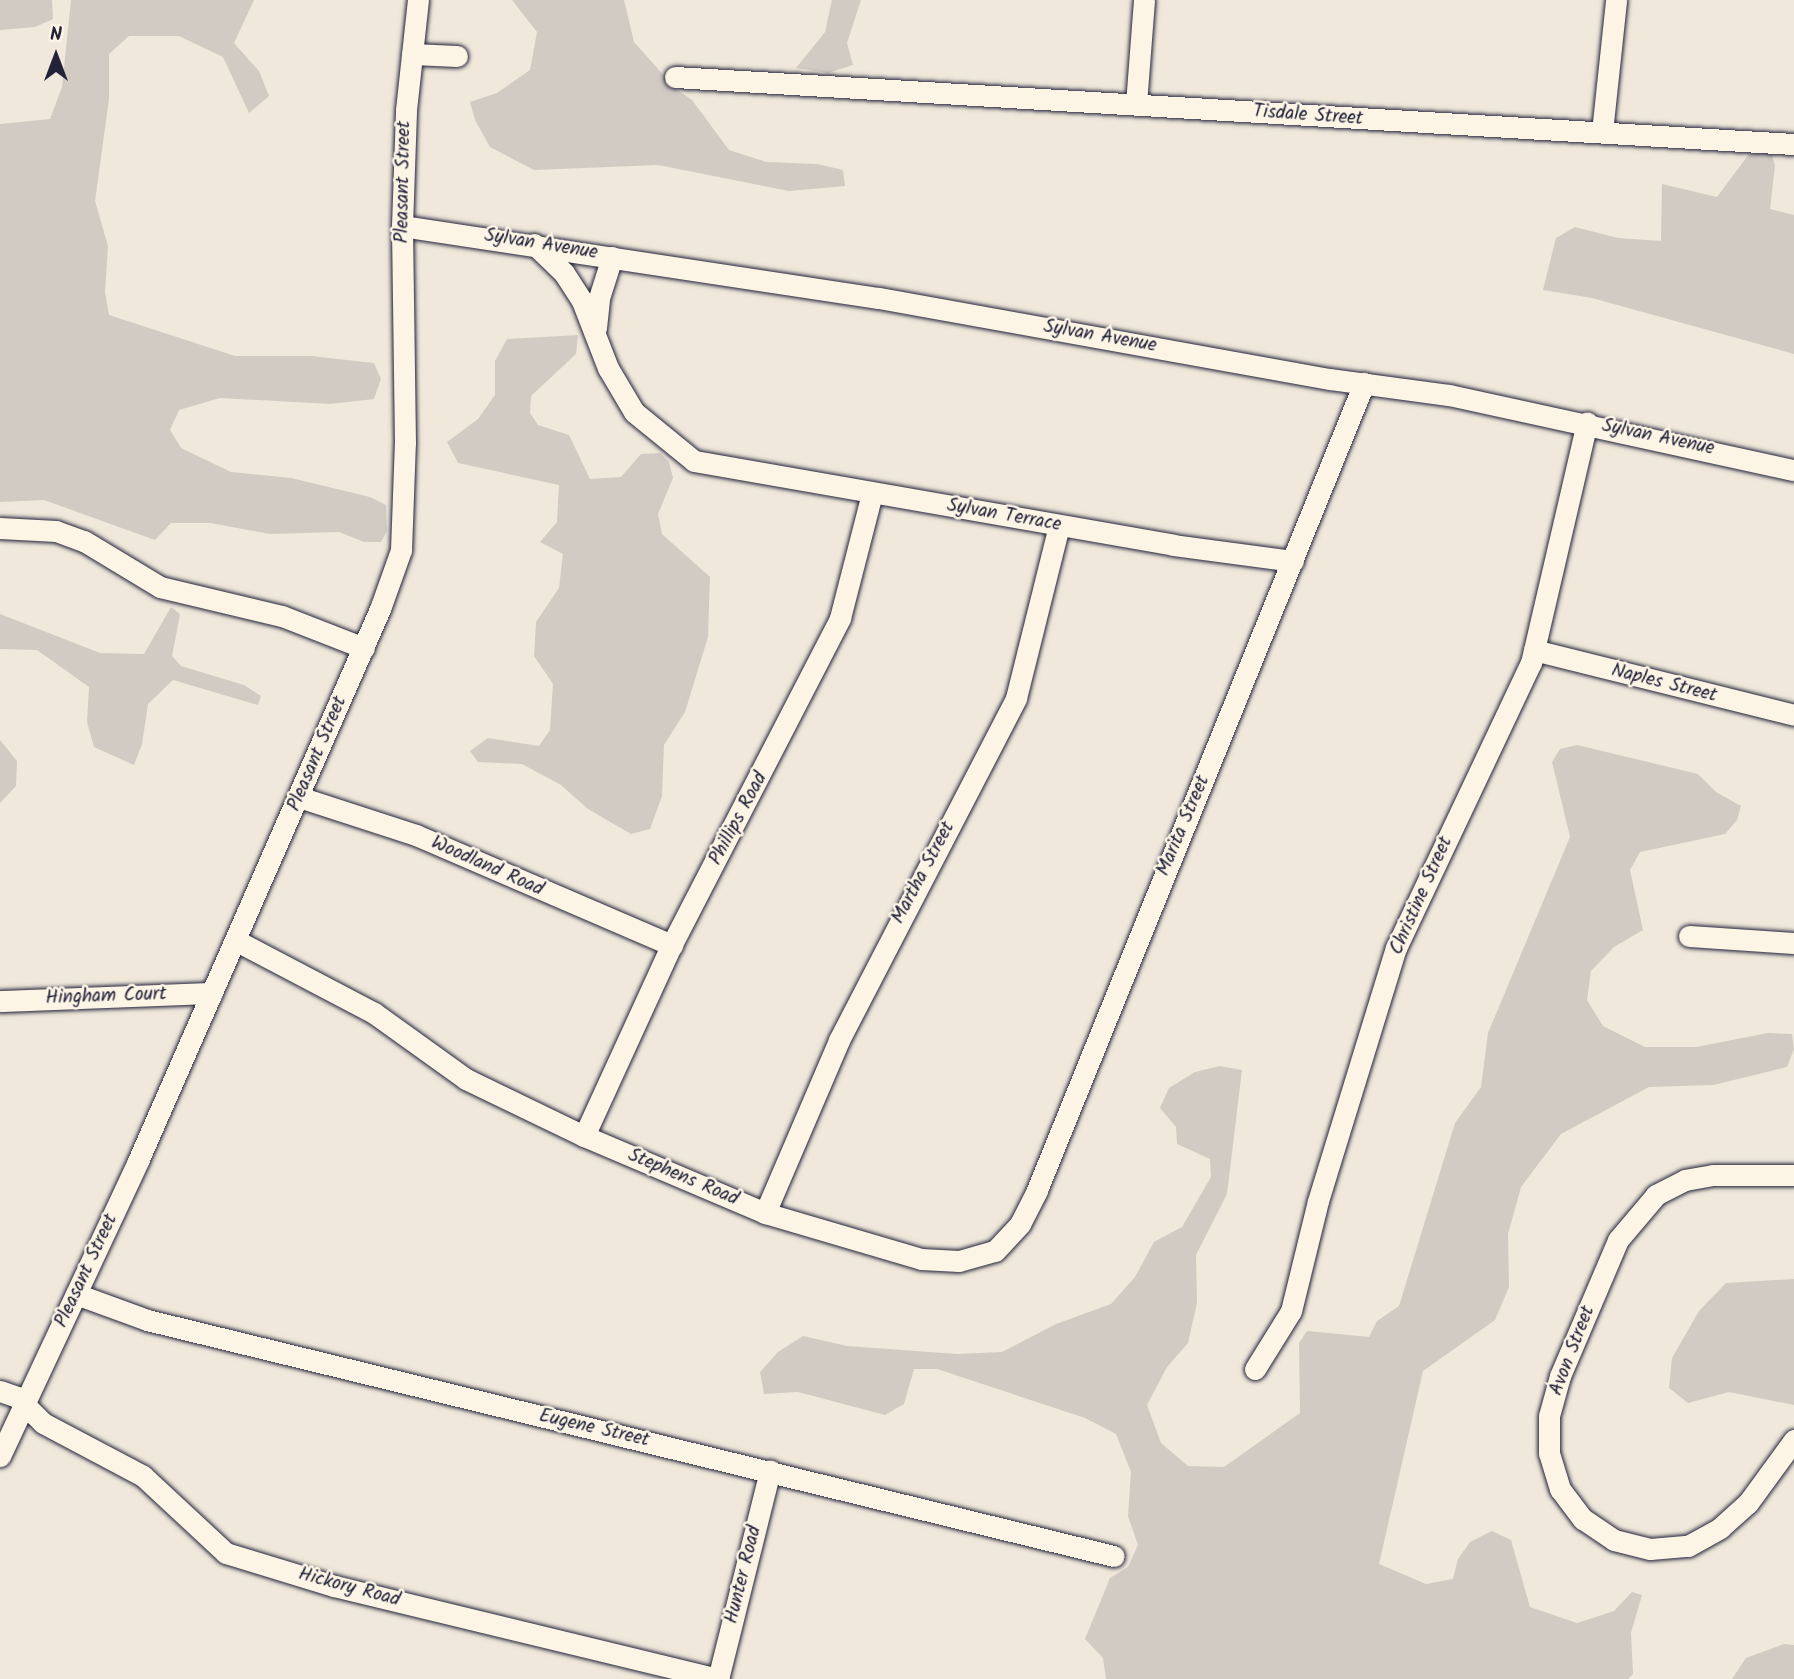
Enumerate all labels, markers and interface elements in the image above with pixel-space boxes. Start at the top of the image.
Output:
text: N [50,20,62,50]
north arrow [21,21,91,91]
street label: Tisdale Street [1252,101,1364,131]
street label: Pleasant Street [392,120,416,244]
street label: Sylvan Avenue [483,225,599,265]
street label: Sylvan Avenue [1042,316,1158,358]
street label: Sylvan Avenue [1600,415,1716,461]
street label: Sylvan Terrace [945,495,1063,537]
street label: Naples Street [1609,660,1719,708]
street label: Pleasant Street [284,693,352,815]
street label: Phillips Road [705,769,773,869]
street label: Marita Street [1153,772,1215,880]
street label: Martha Street [888,818,960,928]
street label: Woodland Road [427,832,547,902]
street label: Christine Street [1386,833,1458,959]
street label: Hingham Court [45,983,167,1011]
street label: Stephens Road [624,1145,742,1211]
street label: Pleasant Street [51,1211,123,1331]
street label: Avon Street [1545,1303,1601,1399]
street label: Eugene Street [537,1405,651,1453]
street label: Hunter Road [721,1524,767,1626]
street label: Hickory Road [296,1564,402,1612]

